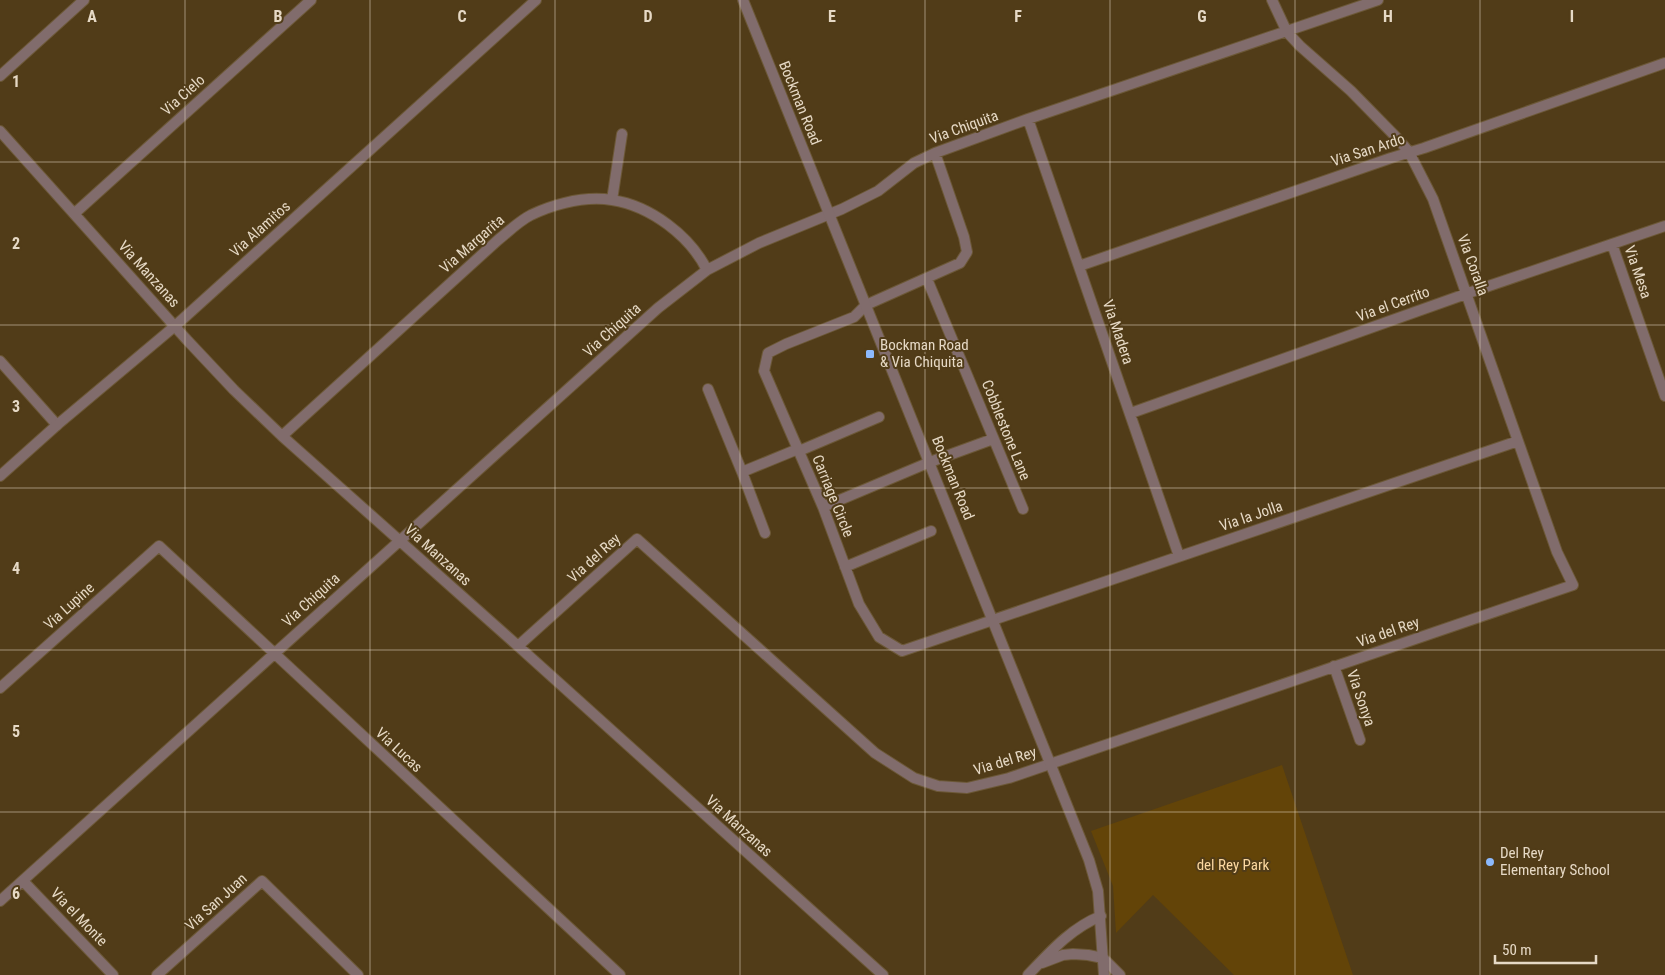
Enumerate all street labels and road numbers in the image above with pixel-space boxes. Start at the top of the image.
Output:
street label: Bockman Road [775,58,825,148]
street label: Via Cielo [157,71,209,119]
street label: Via Chiquita [927,106,1001,148]
street label: Via San Ardo [1329,130,1407,170]
street label: Via Alamitos [226,197,294,261]
street label: Via Margarita [436,211,508,277]
street label: Via Coralla [1454,232,1492,298]
street label: Via Manzanas [114,237,184,311]
street label: Via Mesa [1621,243,1655,301]
street label: Via el Cerrito [1354,282,1432,326]
street label: Via Madera [1099,297,1137,367]
street label: Via Chiquita [579,299,645,361]
street label: Cobblestone Lane [978,377,1034,483]
street label: Bockman Road [928,433,978,523]
street label: Carriage Circle [808,452,858,540]
street label: Via la Jolla [1217,497,1285,535]
street label: Via Manzanas [401,520,475,590]
street label: Via del Rey [564,530,624,586]
street label: Via Chiquita [278,569,344,631]
street label: Via Lupine [40,579,98,633]
street label: Via del Rey [1354,613,1422,651]
street label: Via Sonya [1343,667,1379,729]
street label: Via Lucas [372,724,426,776]
street label: Via del Rey [971,743,1039,779]
street label: Via Manzanas [702,791,776,861]
street label: Via San Juan [181,870,251,934]
street label: Via el Monte [47,884,111,950]

